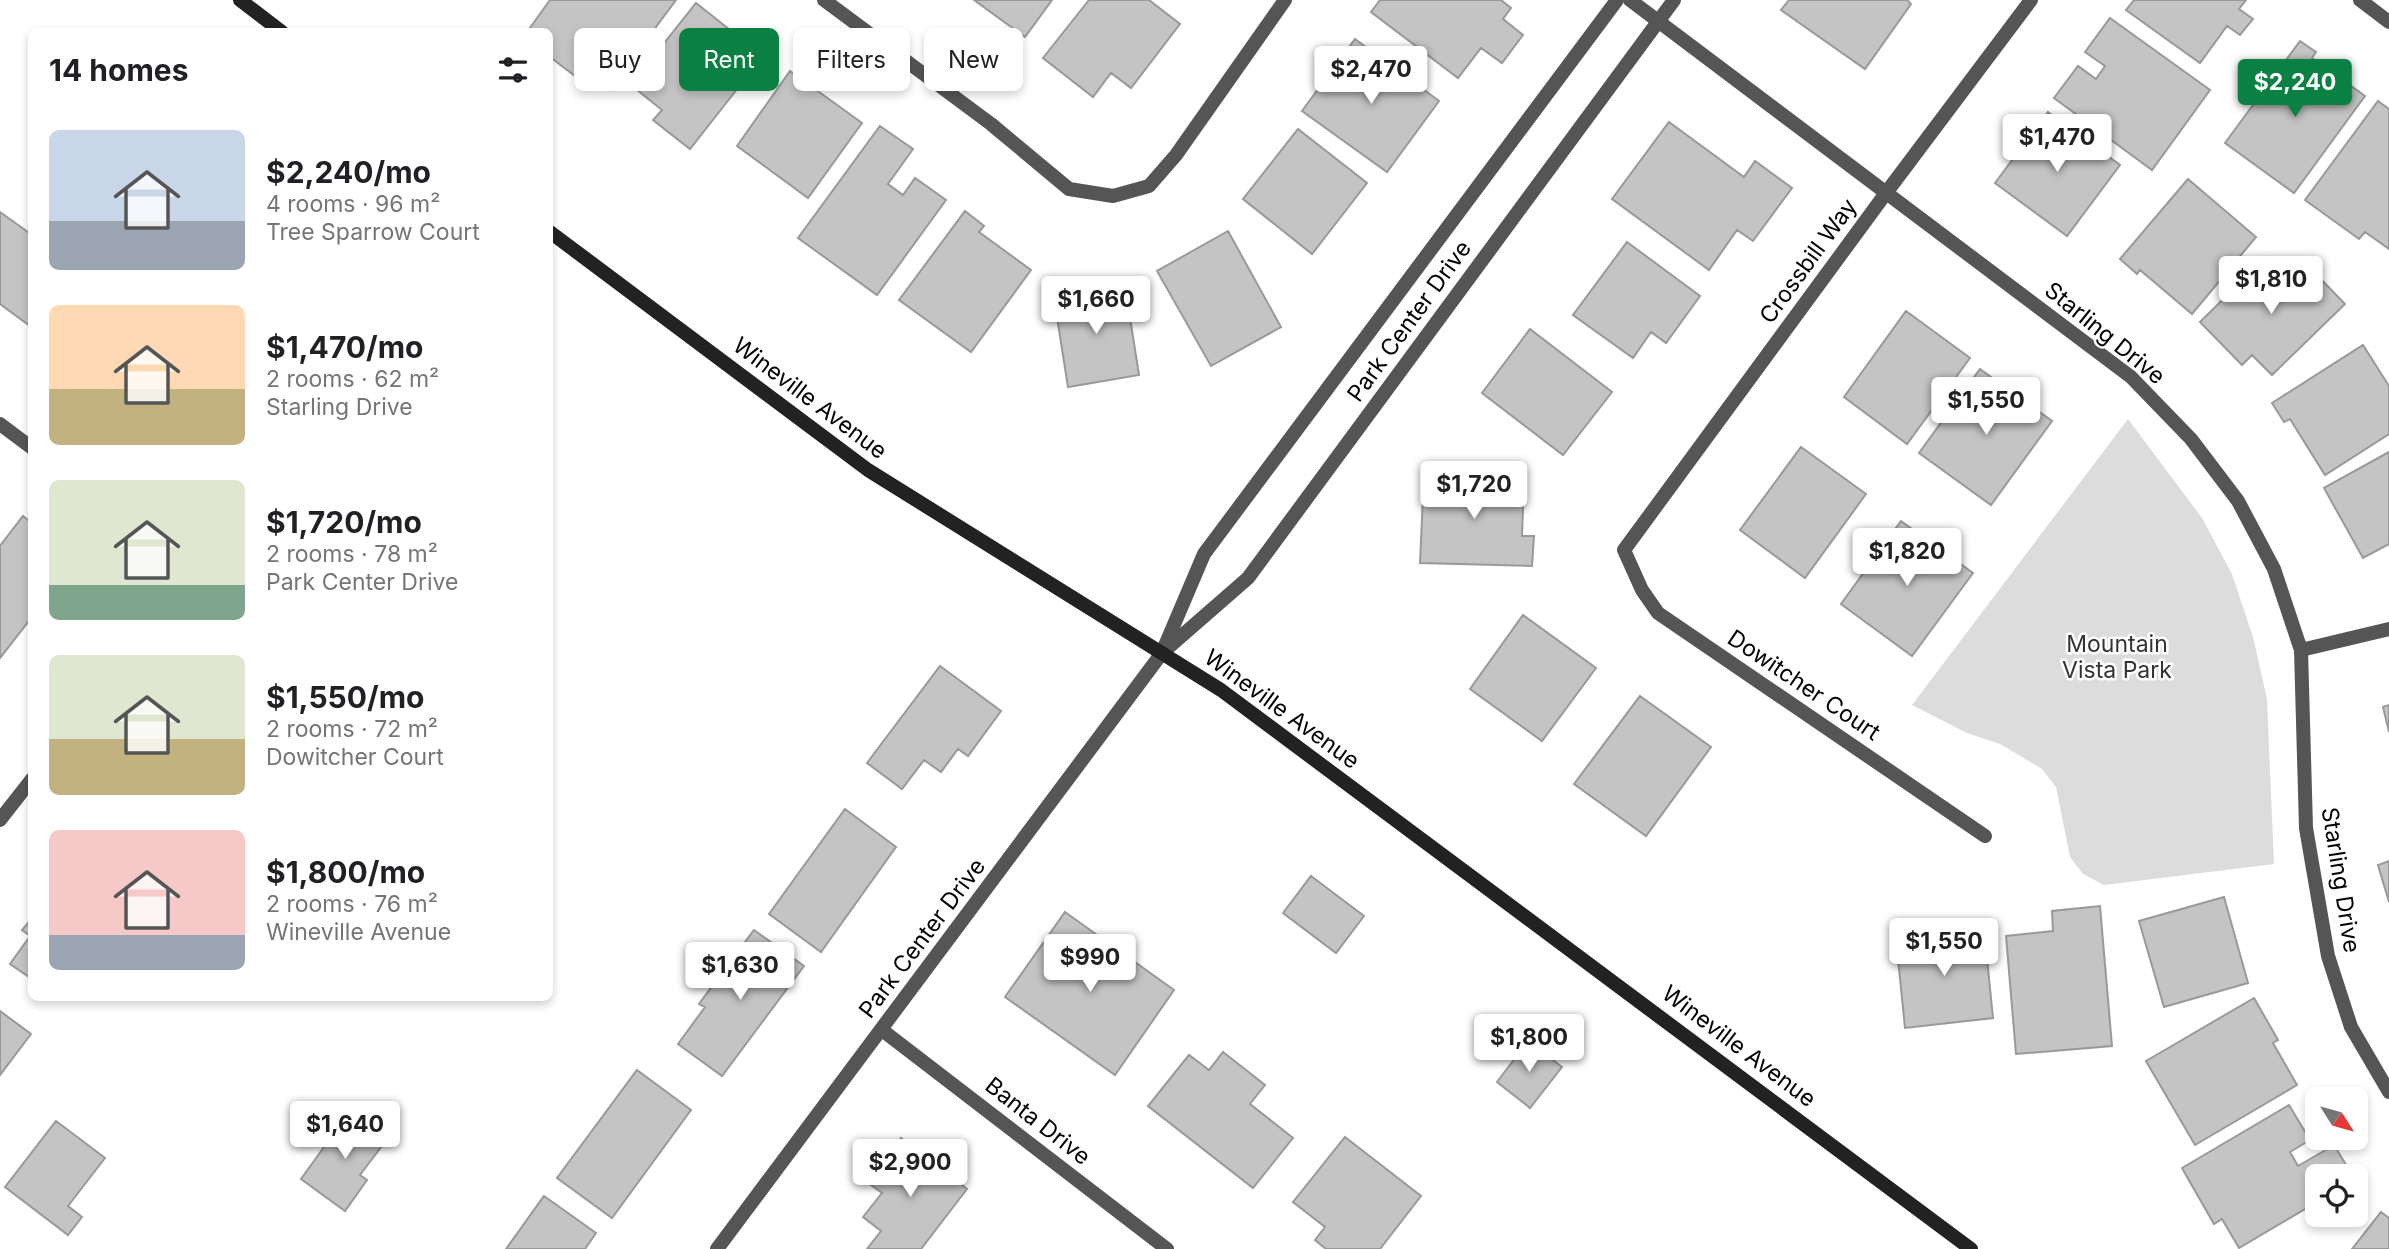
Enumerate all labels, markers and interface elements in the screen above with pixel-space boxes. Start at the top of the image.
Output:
chip: Buy [574,28,665,91]
chip: Rent [679,28,779,91]
chip: Filters [793,28,910,91]
chip: New [924,28,1023,91]
pin: $2,470 [1314,46,1428,106]
icon: filters [494,51,532,89]
text: 14 homes [49,52,188,88]
text: $2,470 [1330,55,1412,83]
pin: $2,240 [2238,60,2352,119]
text: $2,240 [2254,68,2336,96]
pin: $1,470 [2000,114,2114,174]
text: $1,470 [2019,123,2095,151]
text: $2,240/mo [266,154,431,190]
icon: home [105,158,189,242]
text: 4 rooms · 96 m² [266,190,440,218]
street label: Crossbill Way [1753,193,1863,329]
text: Tree Sparrow Court [266,218,480,246]
street label: Park Center Drive [1341,235,1477,407]
pin: $1,810 [2214,256,2328,316]
text: $1,810 [2235,265,2307,293]
pin: $1,660 [1039,276,1153,336]
street label: Starling Drive [2039,276,2171,390]
text: $1,660 [1057,285,1135,313]
text: $1,470/mo [266,329,424,365]
street label: Wineville Avenue [728,331,892,465]
icon: home [105,333,189,417]
text: 2 rooms · 62 m² [266,365,439,393]
pin: $1,550 [1929,378,2043,437]
text: $1,550 [1947,386,2025,414]
text: Starling Drive [266,393,413,421]
pin: $1,720 [1417,462,1531,521]
text: $1,720 [1436,470,1512,498]
text: $1,720/mo [266,504,422,540]
icon: home [105,508,189,592]
pin: $1,820 [1850,528,1964,588]
text: $1,820 [1869,537,1945,565]
text: 2 rooms · 78 m² [266,540,438,568]
text: Park Center Drive [266,568,458,596]
street label: Dowitcher Court [1723,624,1886,747]
park label: Mountain Vista Park [2062,630,2172,684]
street label: Wineville Avenue [1199,643,1365,775]
text: $1,550/mo [266,679,424,715]
icon: home [105,683,189,767]
text: 2 rooms · 72 m² [266,715,438,743]
text: Dowitcher Court [266,743,444,771]
street label: Starling Drive [2316,805,2366,955]
street label: Park Center Drive [853,853,991,1023]
text: $1,800/mo [266,854,425,890]
icon: home [105,858,189,942]
text: 2 rooms · 76 m² [266,890,438,918]
text: Wineville Avenue [266,918,451,946]
pin: $1,550 [1887,918,2001,978]
text: $1,550 [1905,927,1983,955]
pin: $990 [1049,934,1131,994]
pin: $1,630 [683,942,797,1002]
text: $990 [1060,943,1120,971]
text: $1,630 [701,951,779,979]
street label: Wineville Avenue [1657,979,1821,1113]
pin: $1,800 [1472,1014,1586,1074]
text: $1,800 [1490,1023,1568,1051]
street label: Banta Drive [980,1071,1096,1171]
north arrow [2305,1087,2368,1150]
map controls [2305,1087,2368,1227]
pin: $1,640 [288,1102,402,1161]
text: $1,640 [306,1110,384,1138]
pin: $2,900 [853,1140,967,1199]
text: $2,900 [869,1148,951,1176]
button: locate [2305,1164,2368,1227]

